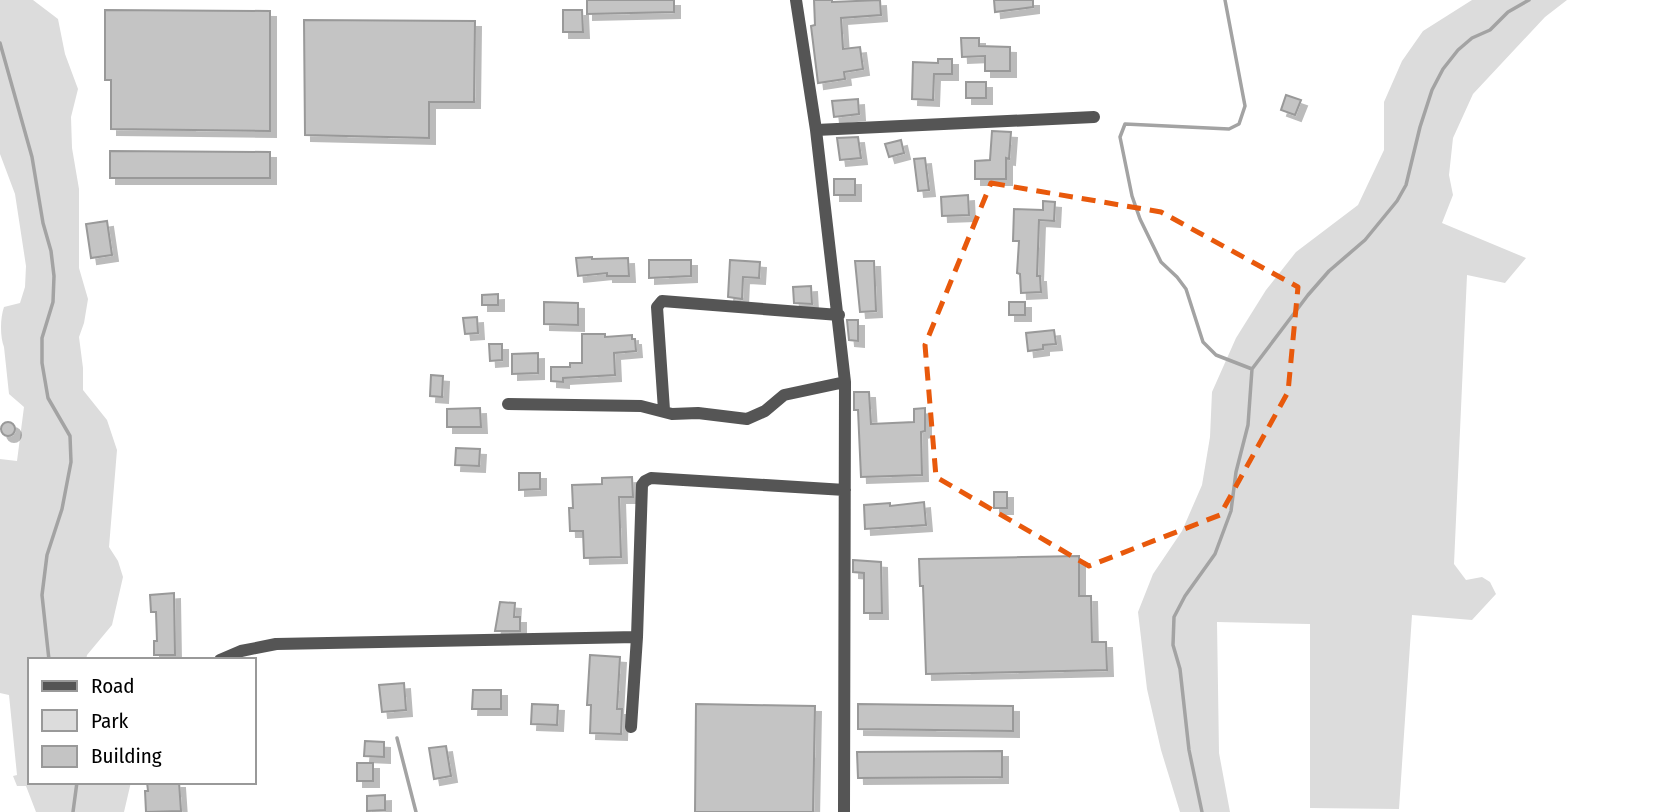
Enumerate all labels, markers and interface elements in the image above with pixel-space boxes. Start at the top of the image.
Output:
legend [28,658,256,784]
text: Road [91,673,135,699]
text: Park [91,708,129,734]
text: Building [91,743,162,769]

